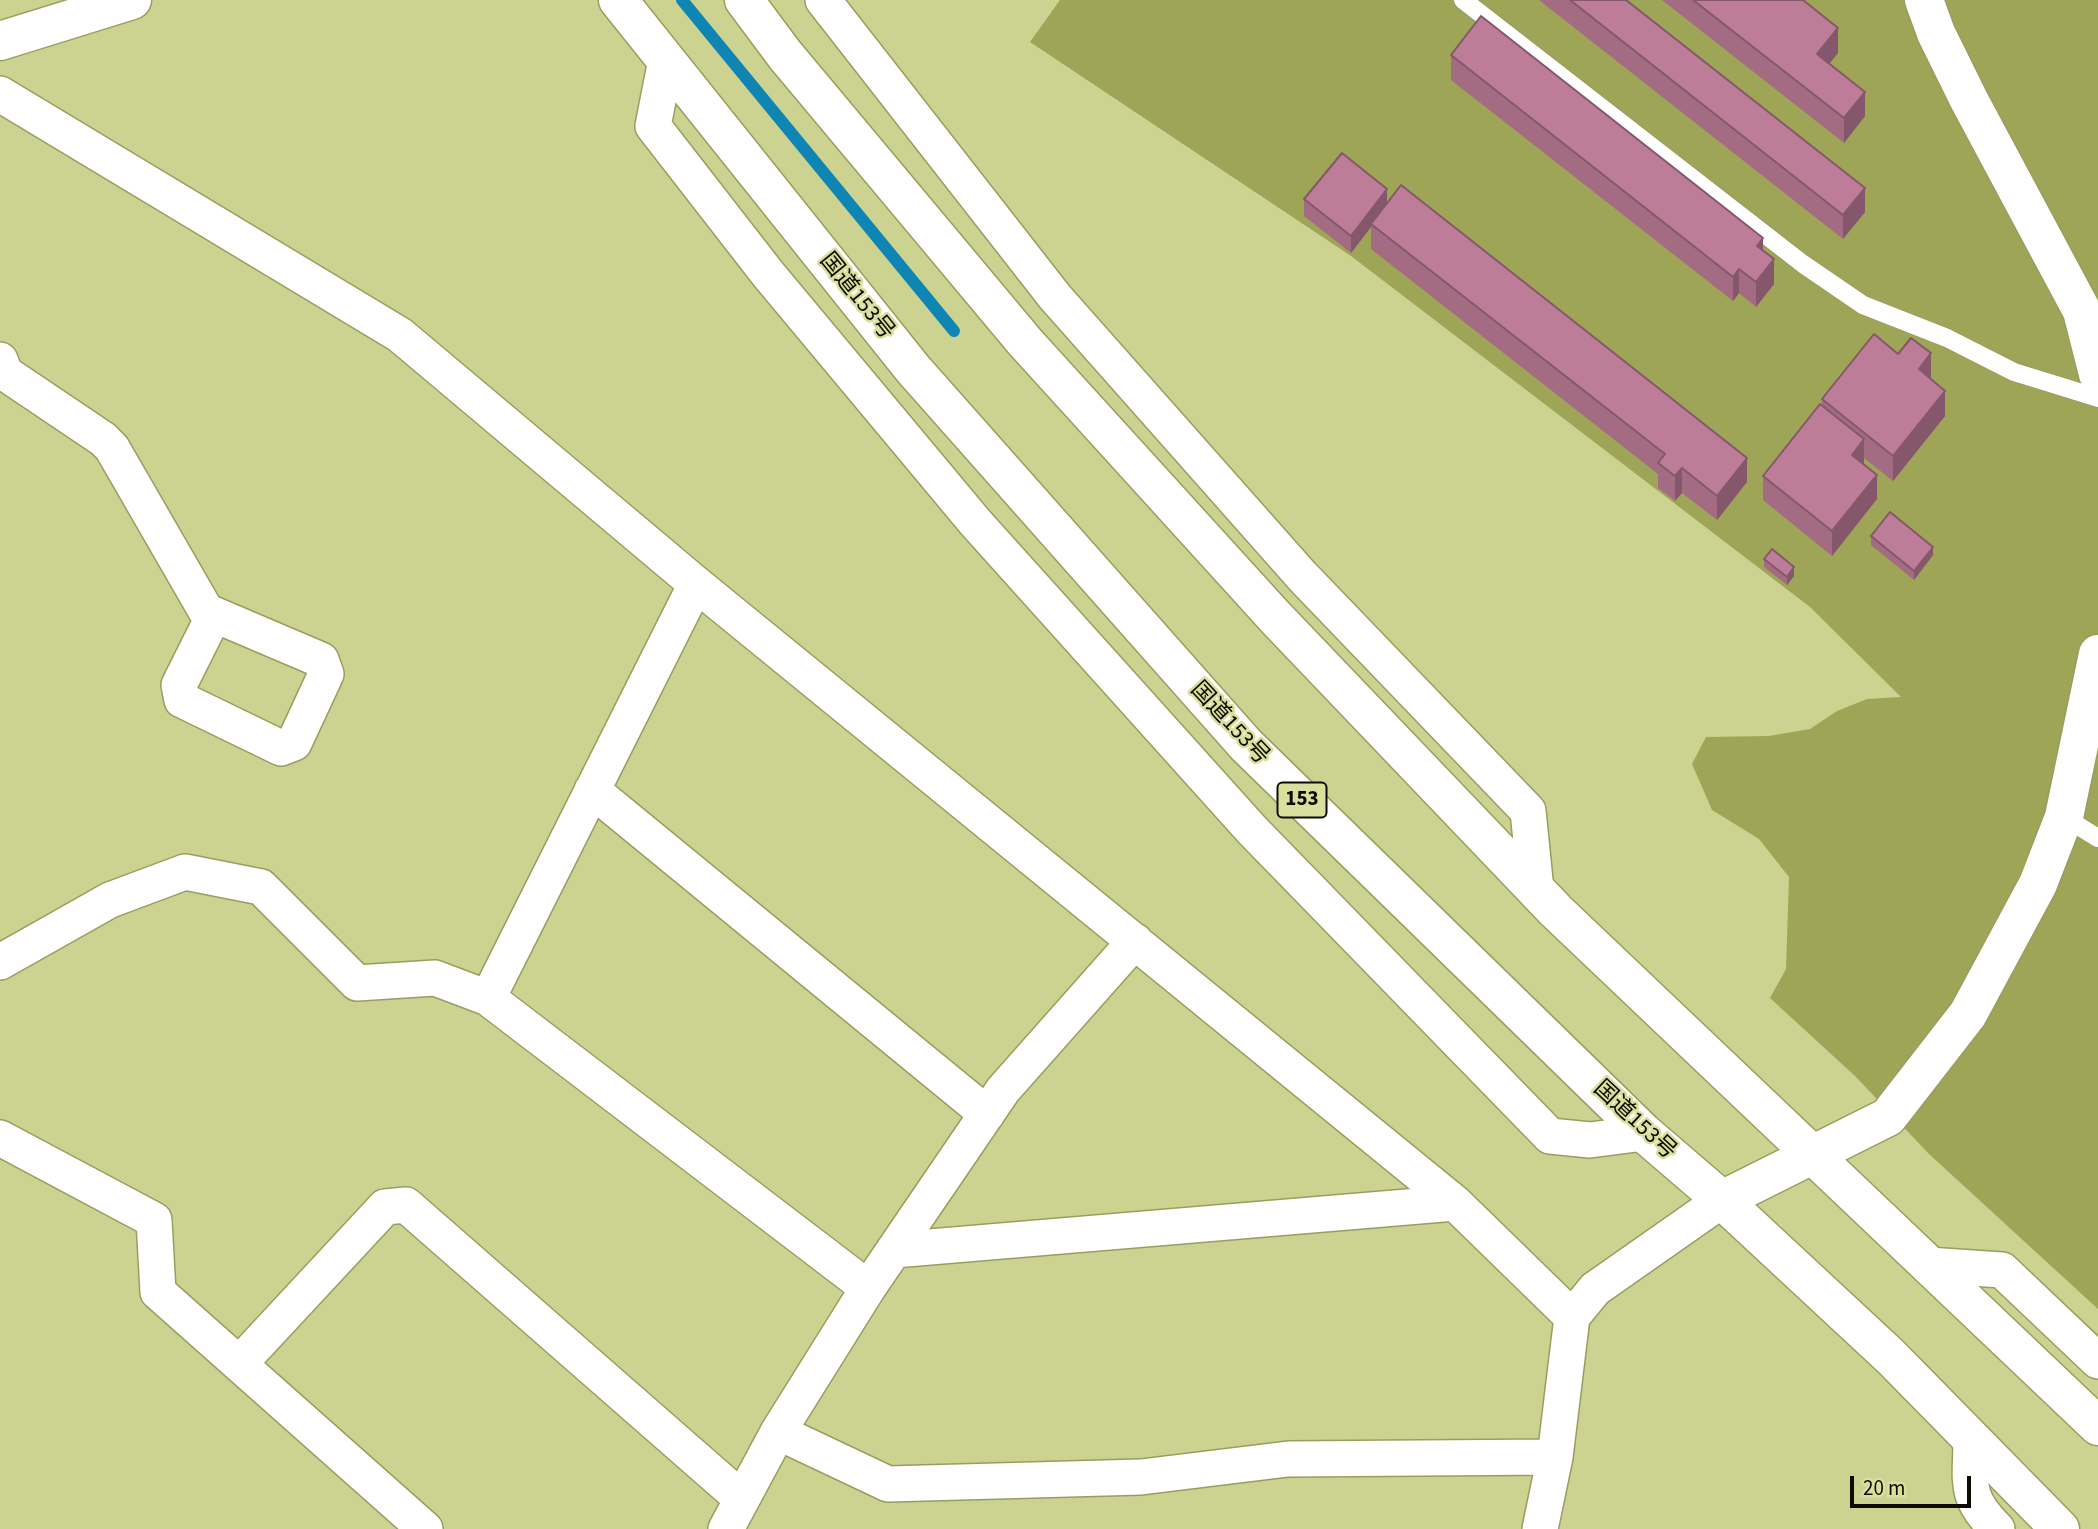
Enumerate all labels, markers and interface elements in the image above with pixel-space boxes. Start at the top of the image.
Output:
street label: 国道153号 [813,248,899,346]
street label: 国道153号 [1184,677,1274,771]
road number: 153 [1278,782,1326,818]
street label: 国道153号 [1587,1076,1681,1166]
scale bar [1853,1462,1974,1506]
text: 20 m [1863,1473,1905,1503]

